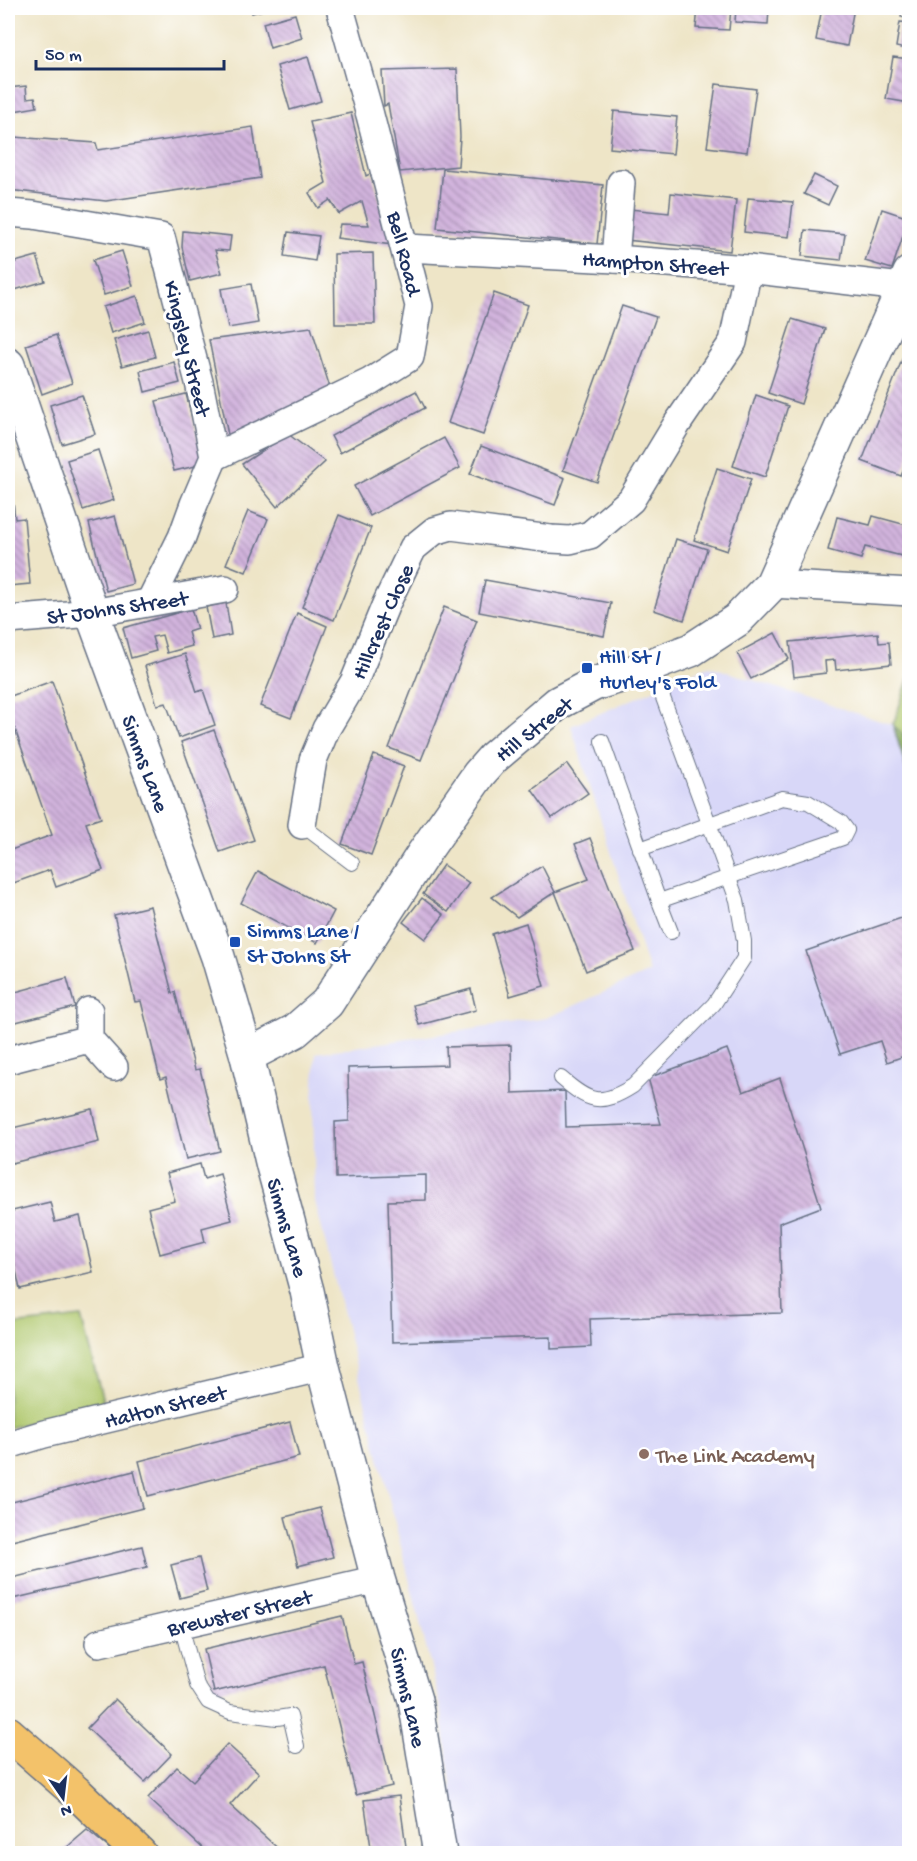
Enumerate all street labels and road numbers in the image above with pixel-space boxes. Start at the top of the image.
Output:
street label: Bell Road [379,208,426,301]
street label: Hampton Street [581,248,730,284]
street label: Kingsley Street [156,278,215,421]
street label: Hillcrest Close [348,560,422,684]
street label: St Johns Street [46,587,192,633]
street label: Hill Street [492,692,581,769]
street label: Simms Lane [114,712,173,817]
street label: Simms Lane [259,1176,312,1281]
street label: Halton Street [102,1381,231,1437]
street label: Brewster Street [164,1585,317,1644]
street label: Simms Lane [382,1645,430,1751]

